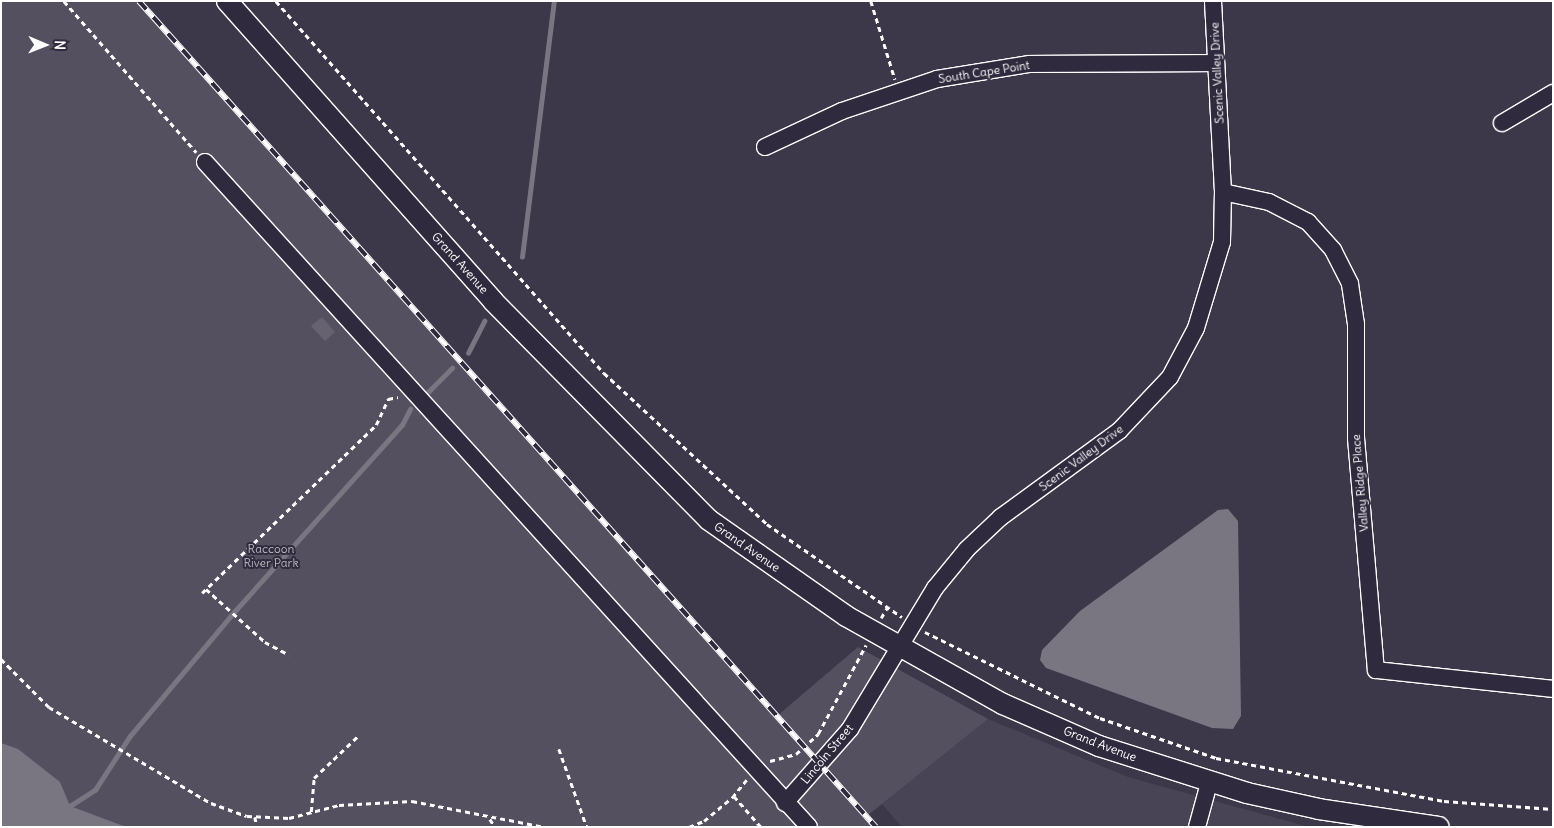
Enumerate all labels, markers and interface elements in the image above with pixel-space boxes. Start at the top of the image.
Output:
north arrow [20,20,70,70]
street label: Scenic Valley Drive [1207,22,1227,124]
text: N [51,40,69,50]
street label: South Cape Point [937,58,1031,86]
street label: Grand Avenue [429,229,491,297]
street label: Scenic Valley Drive [1036,422,1126,494]
street label: Valley Ridge Place [1349,434,1371,532]
street label: Grand Avenue [711,519,783,575]
park label: Raccoon River Park [243,542,299,570]
street label: Lincoln Street [798,721,856,787]
street label: Grand Avenue [1061,723,1139,765]

